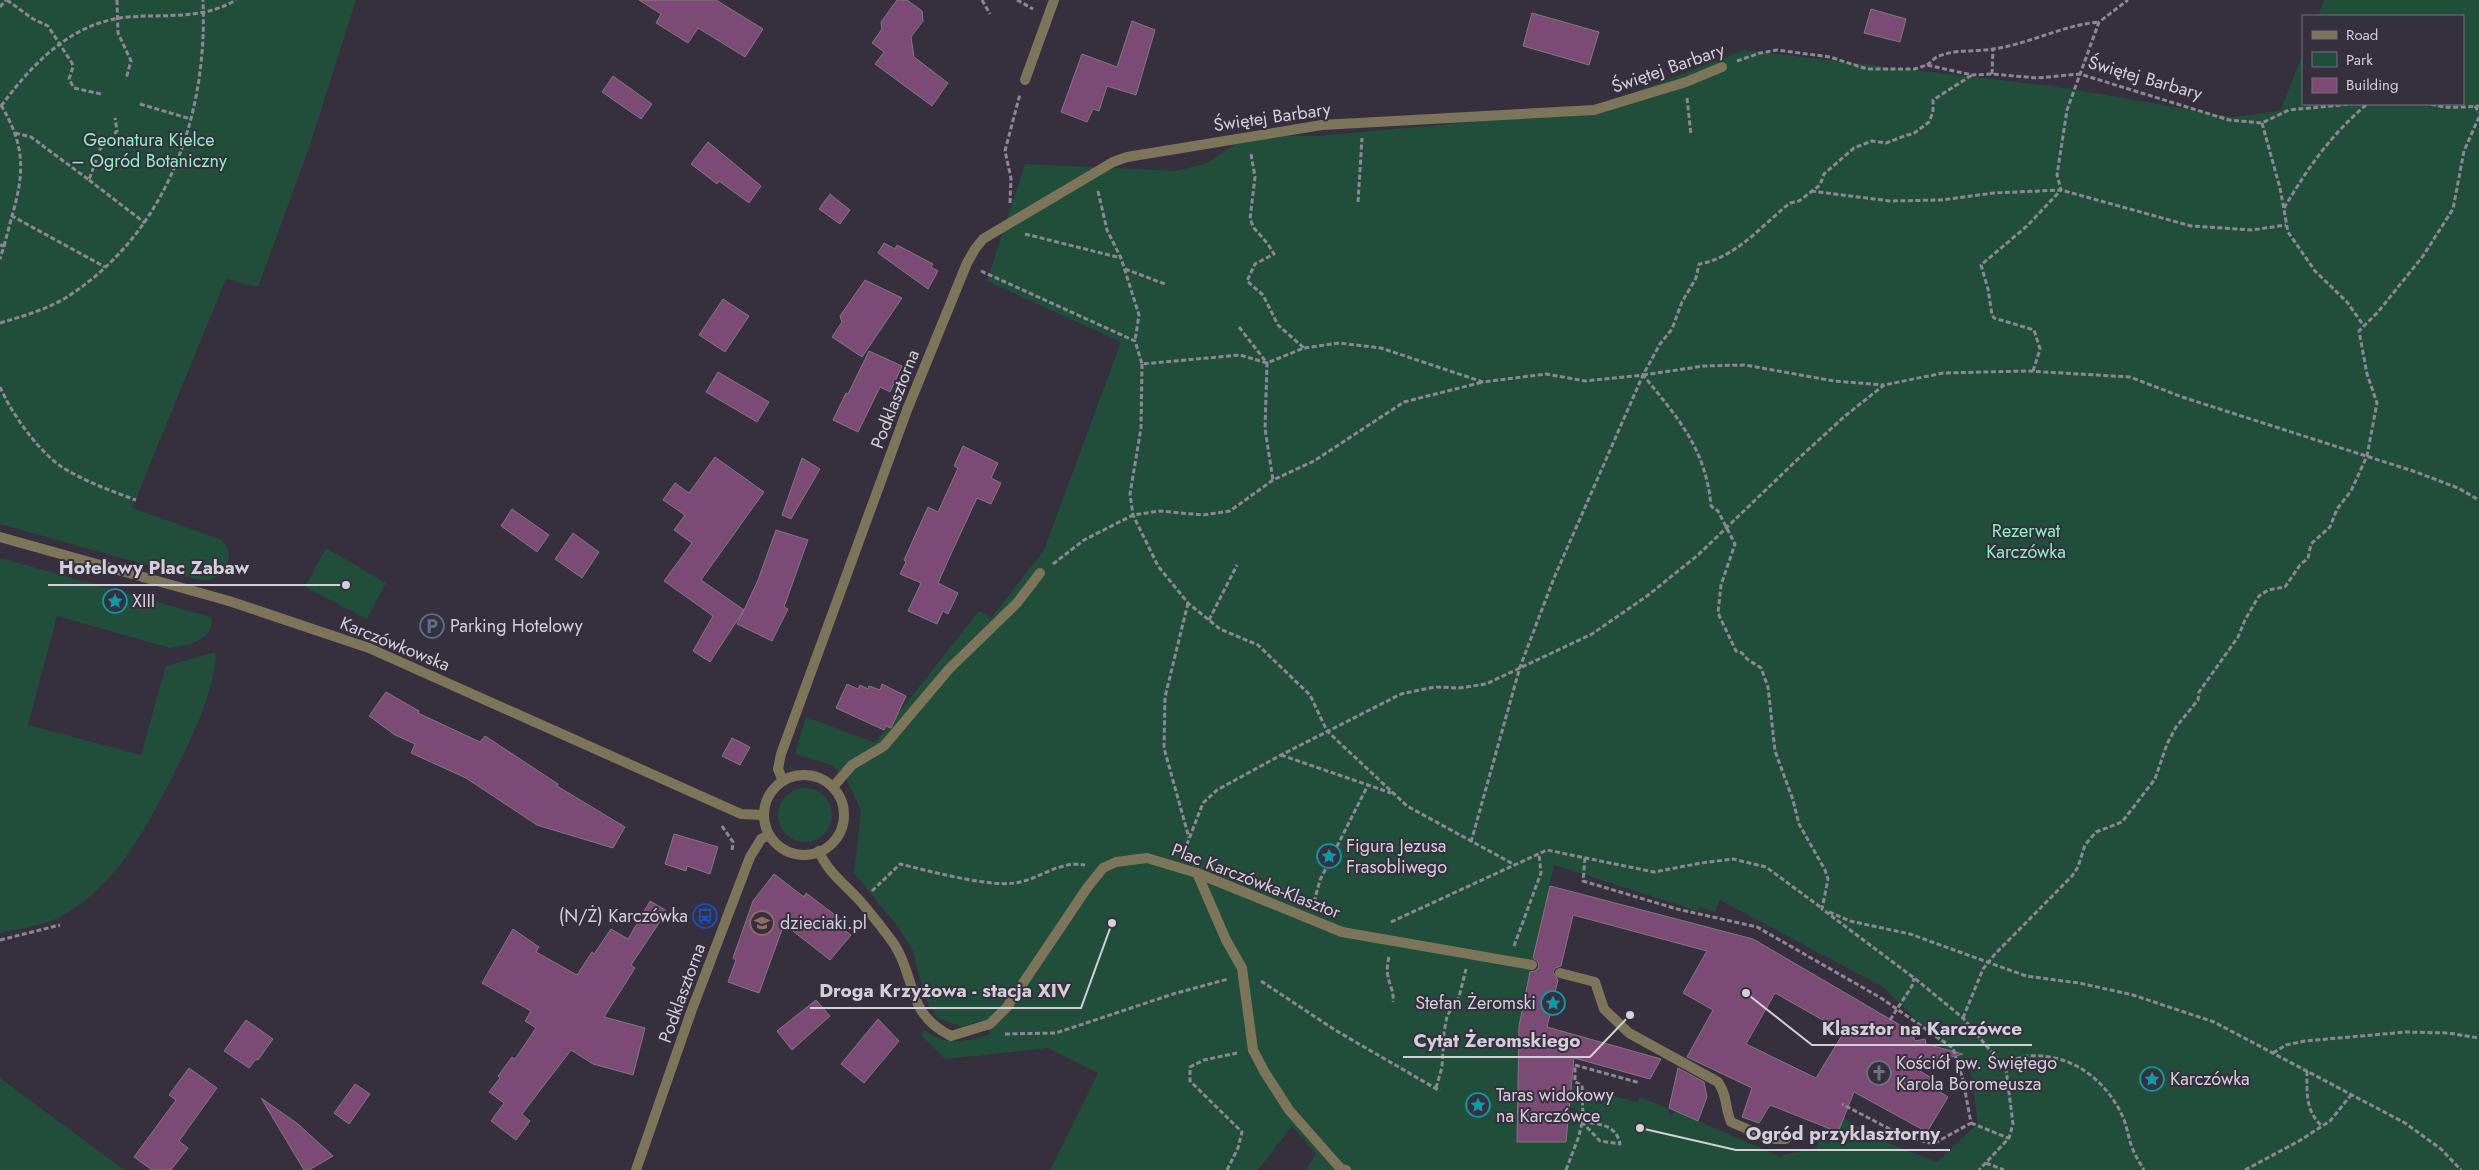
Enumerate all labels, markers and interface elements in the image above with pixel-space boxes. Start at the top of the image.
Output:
legend [2302,15,2464,105]
text: Road [2346,24,2378,46]
street label: Świętej Barbary [1608,36,1728,99]
street label: Świętej Barbary [2085,49,2205,107]
text: Park [2346,49,2373,71]
text: Building [2346,74,2398,96]
street label: Świętej Barbary [1212,96,1332,138]
park label: Geonatura Kielce – Ogród Botaniczny [71,127,227,174]
street label: Podklasztorna [864,346,926,452]
park label: Rezerwat Karczówka [1986,518,2066,565]
callout: Hotelowy Plac Zabaw [48,551,259,585]
text: Hotelowy Plac Zabaw [59,554,250,581]
place icon: XIII [102,588,128,614]
place label: XIII [132,588,155,614]
street label: Karczówkowska [336,610,454,678]
parking icon: Parking Hotelowy [419,613,445,639]
place label: Parking Hotelowy [450,613,583,639]
place label: Figura Jezusa Frasobliwego [1346,833,1447,880]
street label: Plac Karczówka-Klasztor [1168,837,1345,926]
place icon: Figura Jezusa Frasobliwego [1316,843,1342,869]
place label: (N/Ż) Karczówka [559,903,688,929]
bus stop icon: (N/Ż) Karczówka [692,903,718,929]
school or university icon: dzieciaki.pl [749,910,775,936]
place label: dzieciaki.pl [780,910,867,936]
street label: Podklasztorna [652,940,712,1046]
callout: Droga Krzyżowa - stacja XIV [810,974,1081,1008]
text: Droga Krzyżowa - stacja XIV [819,977,1071,1004]
place label: Stefan Żeromski [1415,990,1536,1016]
place icon: Stefan Żeromski [1540,990,1566,1016]
callout: Klasztor na Karczówce [1812,1011,2032,1045]
text: Klasztor na Karczówce [1822,1015,2022,1042]
callout: Cytat Żeromskiego [1403,1023,1590,1057]
text: Cytat Żeromskiego [1414,1027,1580,1054]
place label: Kościół pw. Świętego Karola Boromeusza [1896,1050,2057,1097]
church icon: Kościół pw. Świętego Karola Boromeusza [1866,1060,1892,1086]
place icon: Karczówka [2139,1066,2165,1092]
place label: Karczówka [2170,1066,2250,1092]
place label: Taras widokowy na Karczówce [1496,1082,1614,1129]
place icon: Taras widokowy na Karczówce [1465,1092,1491,1118]
callout: Ogród przyklasztorny [1736,1116,1950,1150]
text: Ogród przyklasztorny [1746,1120,1941,1147]

